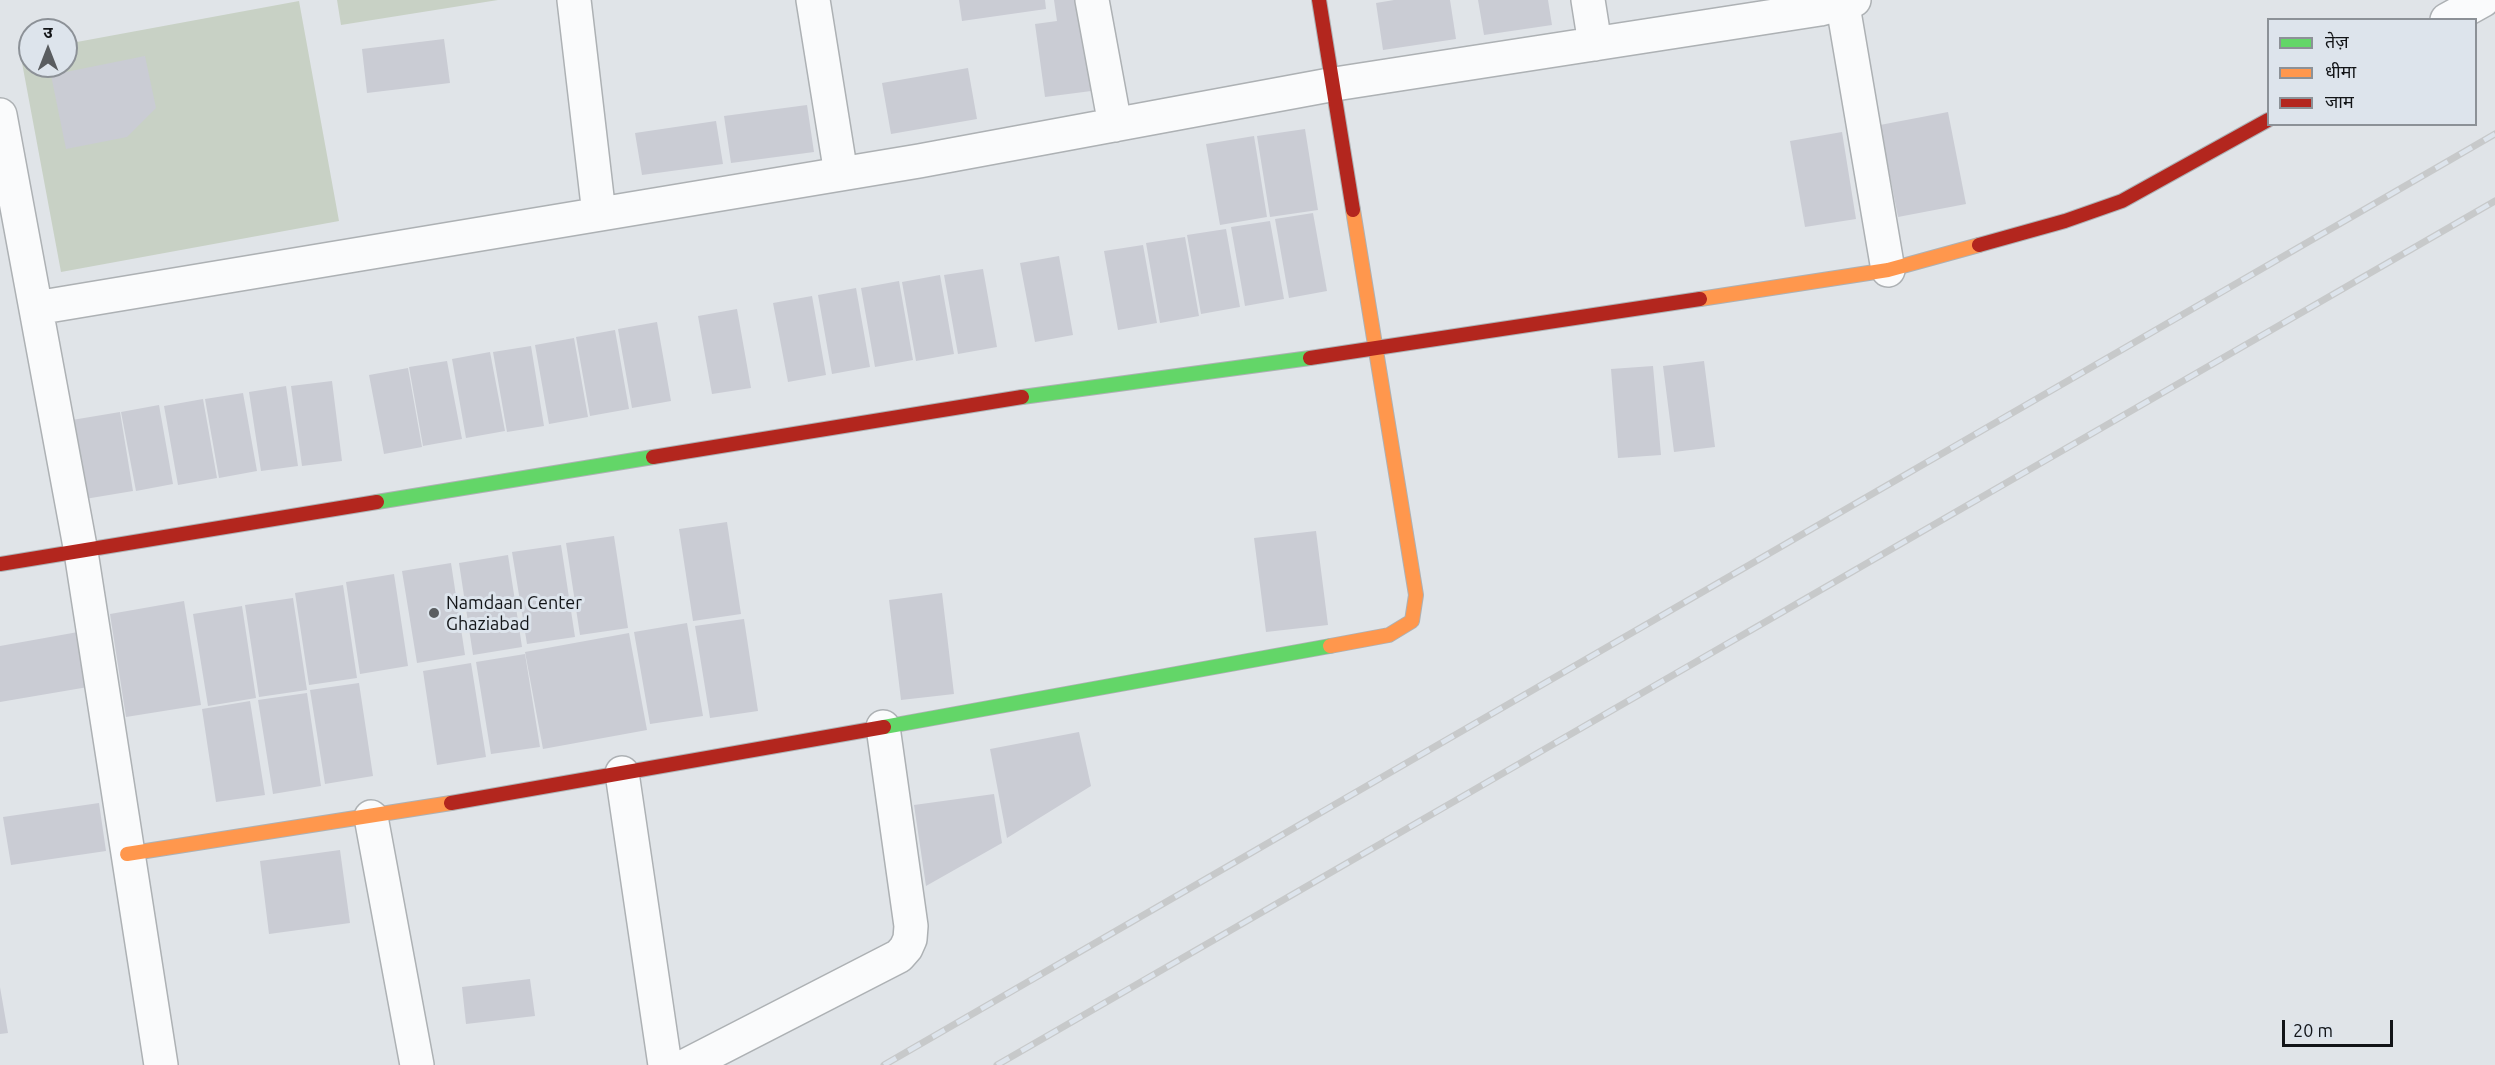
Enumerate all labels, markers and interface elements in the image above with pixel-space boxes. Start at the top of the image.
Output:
north arrow [18,18,78,78]
legend [2267,18,2477,126]
text: उ [43,23,53,41]
text: तेज़ [2325,31,2349,51]
text: धीमा [2325,61,2356,81]
text: जाम [2325,91,2354,111]
place label: Namdaan Center Ghaziabad [446,592,582,634]
marker: Namdaan Center Ghaziabad [427,606,441,620]
scale bar [2285,1008,2396,1046]
text: 20 m [2293,1020,2333,1040]

